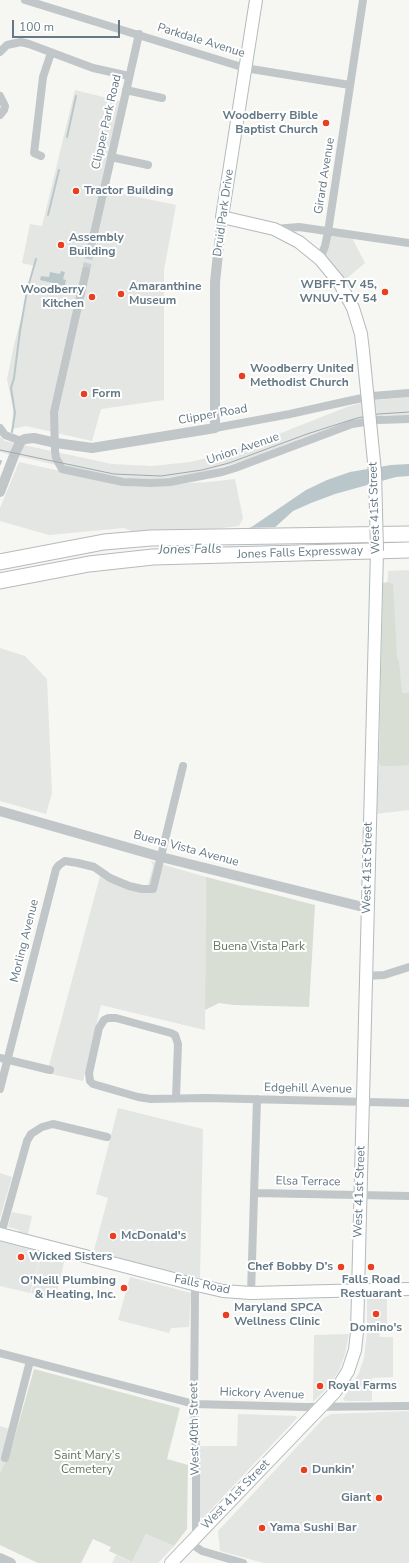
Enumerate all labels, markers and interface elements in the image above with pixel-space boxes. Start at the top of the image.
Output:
scale bar [14,12,122,38]
text: 100 m [19,19,54,35]
street label: Parkdale Avenue [155,21,247,61]
street label: Clipper Park Road [89,73,125,171]
place label: Woodberry Bible Baptist Church [223,109,318,137]
marker: Woodberry Bible Baptist Church [321,118,331,128]
street label: Girard Avenue [312,137,338,215]
street label: Druid Park Drive [211,168,237,258]
place label: Tractor Building [84,184,173,198]
marker: Tractor Building [71,186,81,196]
place label: Assembly Building [69,231,124,259]
marker: Assembly Building [56,240,66,250]
place label: WBFF-TV 45, WNUV-TV 54 [299,278,377,306]
place label: Amaranthine Museum [129,280,201,308]
place label: Woodberry Kitchen [21,283,84,311]
marker: WBFF-TV 45, WNUV-TV 54 [380,287,390,297]
marker: Amaranthine Museum [116,289,126,299]
marker: Woodberry Kitchen [87,292,97,302]
place label: Woodberry United Methodist Church [250,362,354,390]
marker: Woodberry United Methodist Church [237,371,247,381]
place label: Form [92,387,121,401]
marker: Form [79,389,89,399]
street label: Clipper Road [177,402,249,428]
street label: Union Avenue [205,430,281,468]
street label: West 41st Street [366,462,384,554]
water label: Jones Falls [158,542,222,558]
street label: Jones Falls Expressway [237,544,363,562]
street label: West 41st Street [360,822,376,914]
street label: Buena Vista Avenue [132,828,240,870]
street label: Morling Avenue [8,898,42,984]
park label: Buena Vista Park [213,940,305,954]
street label: Edgehill Avenue [264,1081,352,1097]
street label: West 41st Street [351,1146,369,1238]
street label: Elsa Terrace [275,1174,341,1190]
place label: McDonald's [121,1229,186,1243]
marker: McDonald's [108,1231,118,1241]
place label: Wicked Sisters [29,1250,112,1264]
marker: Wicked Sisters [16,1252,26,1262]
place label: Chef Bobby D’s [247,1260,333,1274]
marker: Chef Bobby D’s [336,1262,346,1272]
marker: Falls Road Restuarant [366,1262,376,1272]
street label: Falls Road [173,1272,231,1298]
place label: Falls Road Restuarant [340,1273,402,1301]
place label: O'Neill Plumbing & Heating, Inc. [21,1274,116,1302]
marker: O'Neill Plumbing & Heating, Inc. [119,1283,129,1293]
place label: Maryland SPCA Wellness Clinic [234,1301,322,1329]
marker: Domino's [371,1309,381,1319]
marker: Maryland SPCA Wellness Clinic [221,1310,231,1320]
place label: Domino's [350,1321,402,1335]
place label: Royal Farms [328,1379,397,1393]
marker: Royal Farms [315,1381,325,1391]
street label: West 40th Street [187,1382,203,1476]
street label: Hickory Avenue [219,1385,305,1403]
park label: Saint Mary's Cemetery [54,1449,120,1477]
street label: West 41st Street [199,1457,273,1533]
place label: Dunkin' [312,1463,355,1477]
marker: Dunkin' [299,1465,309,1475]
place label: Giant [341,1491,371,1505]
marker: Giant [374,1493,384,1503]
place label: Yama Sushi Bar [270,1521,357,1535]
marker: Yama Sushi Bar [257,1523,267,1533]

